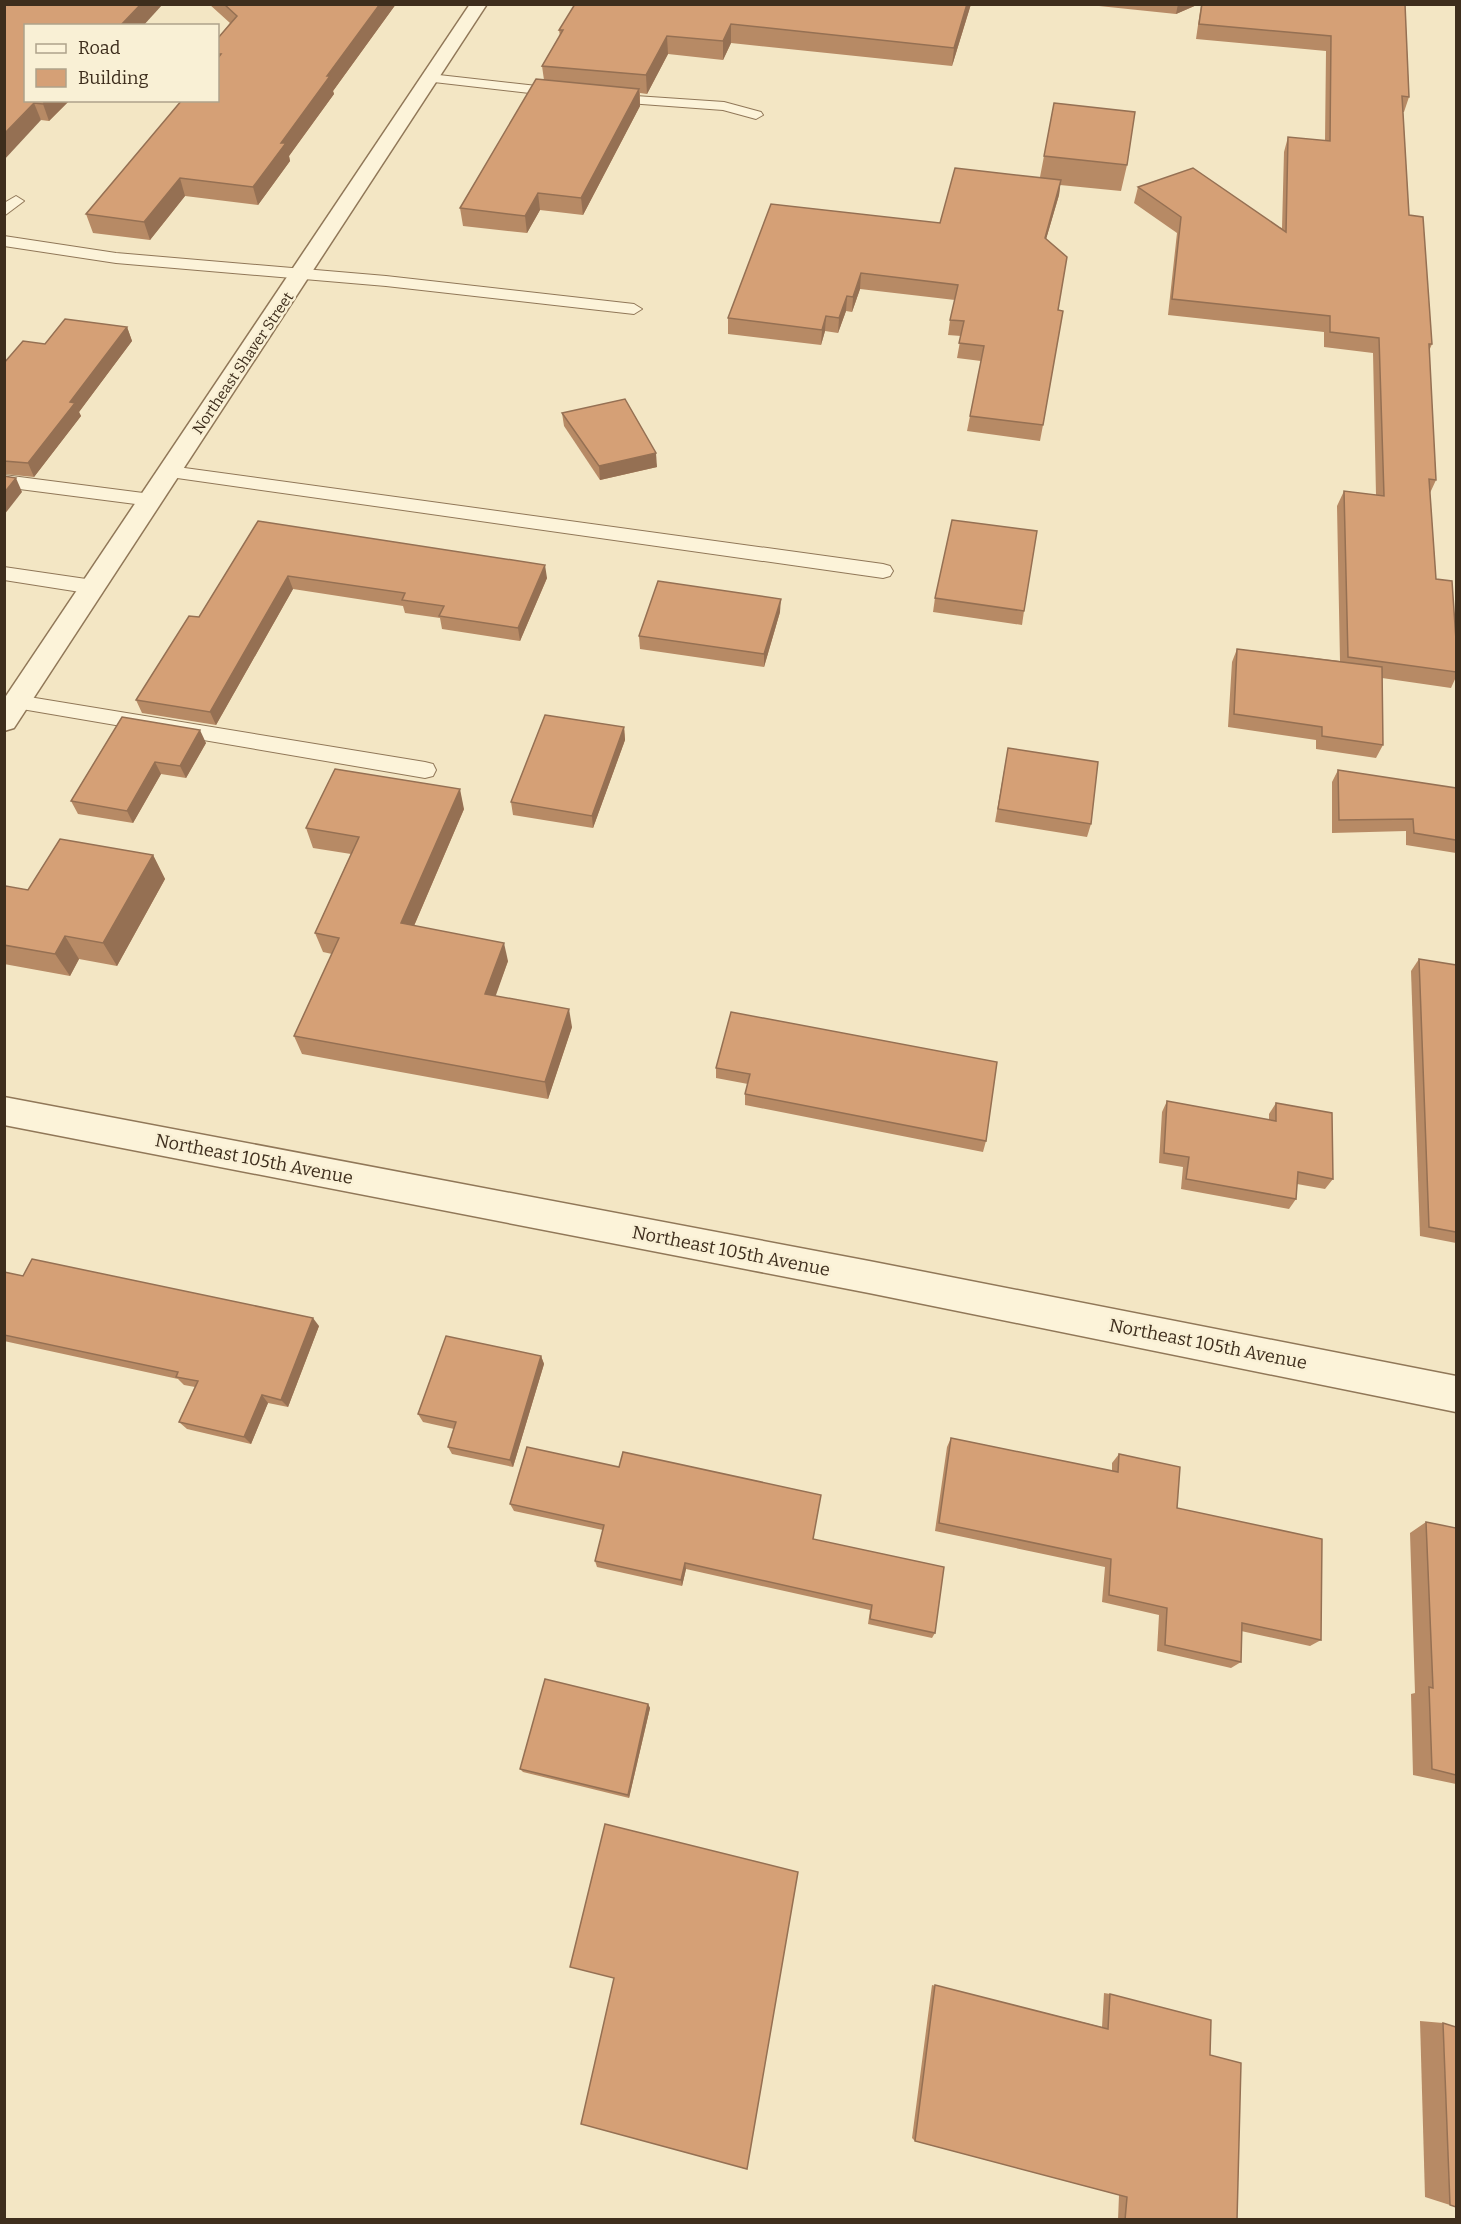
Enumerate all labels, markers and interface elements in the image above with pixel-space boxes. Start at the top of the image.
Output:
legend [24,24,219,102]
text: Road [78,37,121,59]
text: Building [78,67,149,89]
street label: Northeast Shaver Street [189,288,298,437]
street label: Northeast 105th Avenue [153,1129,355,1189]
street label: Northeast 105th Avenue [630,1221,832,1281]
street label: Northeast 105th Avenue [1107,1314,1309,1374]

